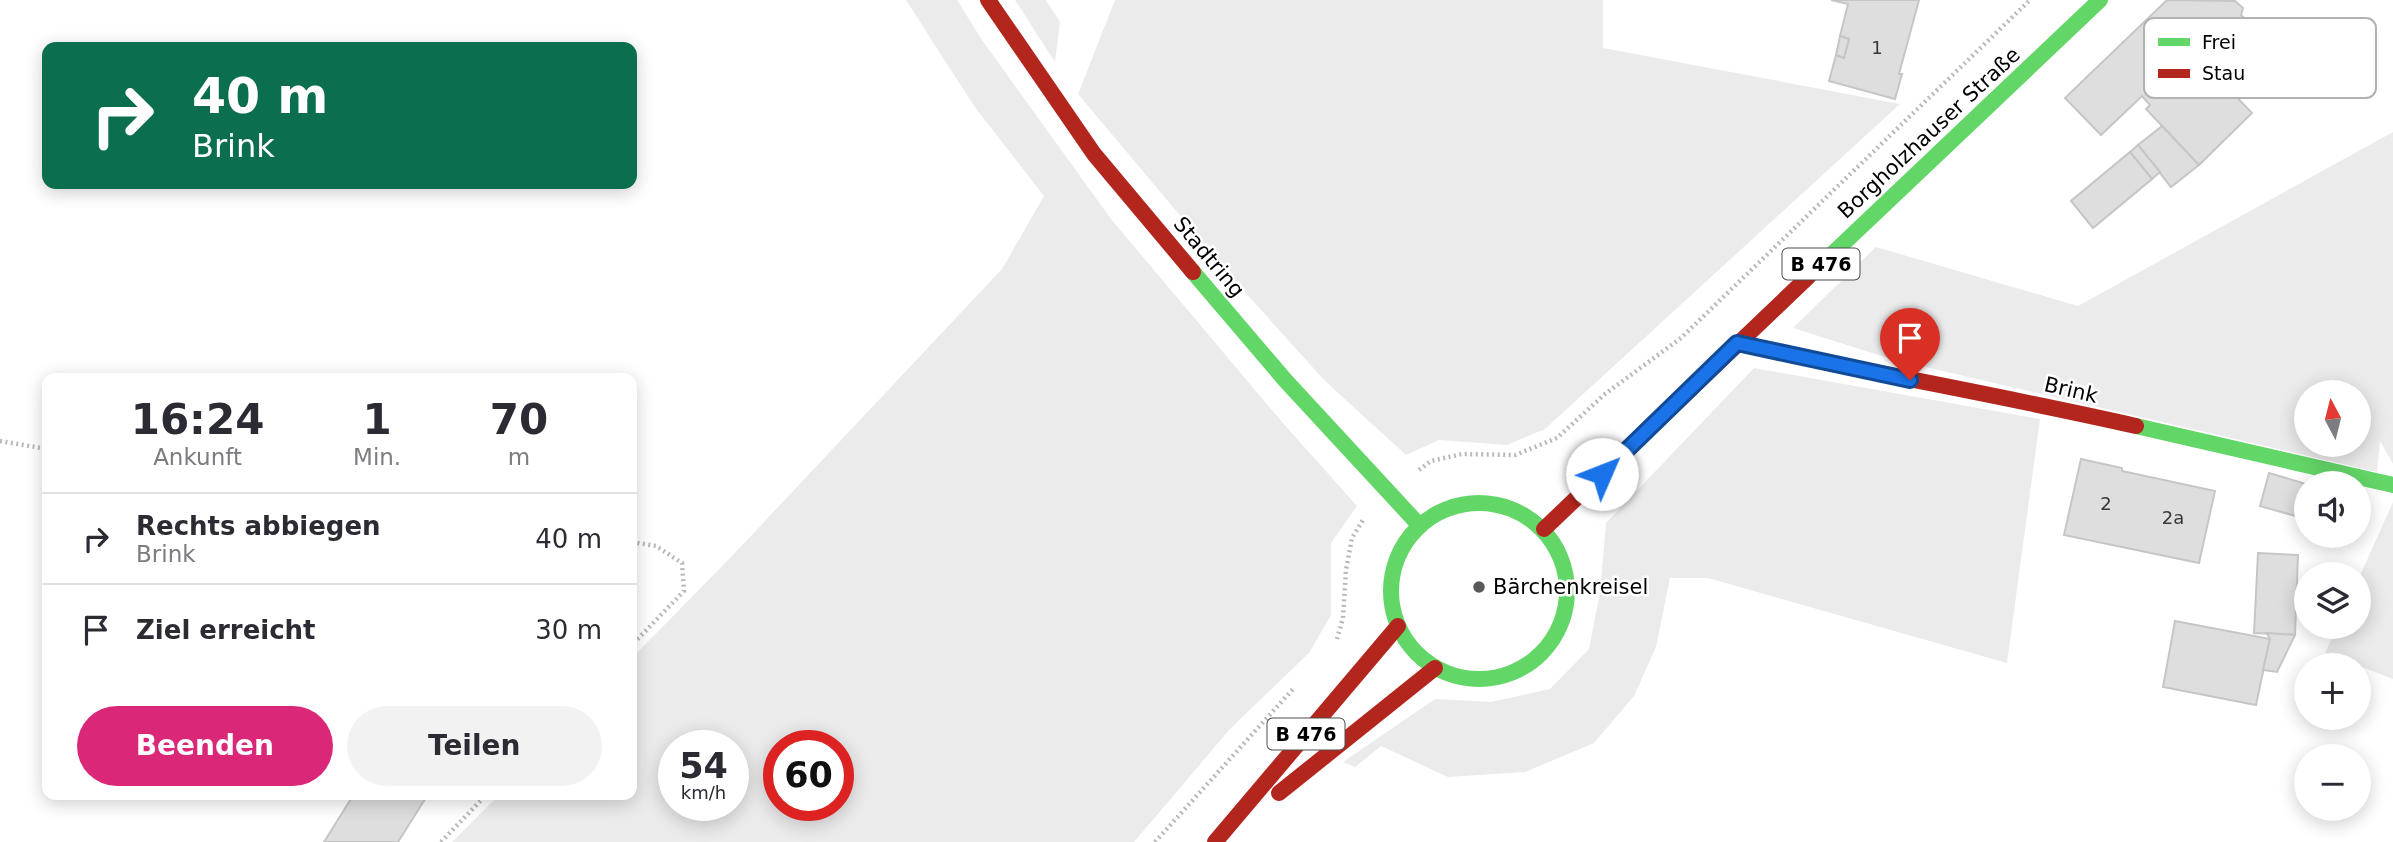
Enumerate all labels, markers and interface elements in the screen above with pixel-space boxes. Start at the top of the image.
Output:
legend [2144,18,2376,98]
text: Frei [2202,31,2236,53]
house number: 1 [1871,37,1883,58]
street label: Borgholzhauser Straße [1833,42,2025,224]
text: Stau [2202,62,2245,84]
text: 40 m [192,68,328,125]
icon: right [77,70,168,161]
text: Brink [192,127,275,165]
street label: Stadtring [1169,212,1249,302]
road number: B 476 [1783,248,1860,280]
pin [1880,308,1940,380]
icon: arrive [1891,319,1929,357]
street label: Brink [2042,372,2101,408]
north arrow [2294,380,2371,457]
map controls [2294,380,2371,821]
text: 16:24 [131,395,264,444]
text: 1 [362,395,392,444]
text: 70 [490,395,548,444]
position arrow [1565,437,1639,511]
text: Ankunft [153,444,242,470]
text: Min. [353,444,401,470]
text: m [508,444,530,470]
button: sound [2294,471,2371,548]
house number: 2 [2100,493,2112,514]
house number: 2a [2162,507,2184,528]
text: Rechts abbiegen [136,511,381,541]
icon: right [77,520,115,558]
text: 40 m [535,524,602,554]
text: Brink [136,541,196,567]
button: layers [2294,562,2371,639]
place label: Bärchenkreisel [1493,575,1648,599]
marker: Bärchenkreisel [1471,579,1487,595]
icon: arrive [77,611,115,649]
text: Ziel erreicht [136,615,316,645]
text: 30 m [535,615,602,645]
button: + [2294,653,2371,730]
button: Beenden [77,706,333,786]
button: Teilen [347,706,602,786]
road number: B 476 [1268,719,1344,750]
speed limit sign: 60 [763,730,854,821]
button: − [2294,744,2371,821]
text: 54 [679,746,728,786]
text: km/h [681,782,726,803]

